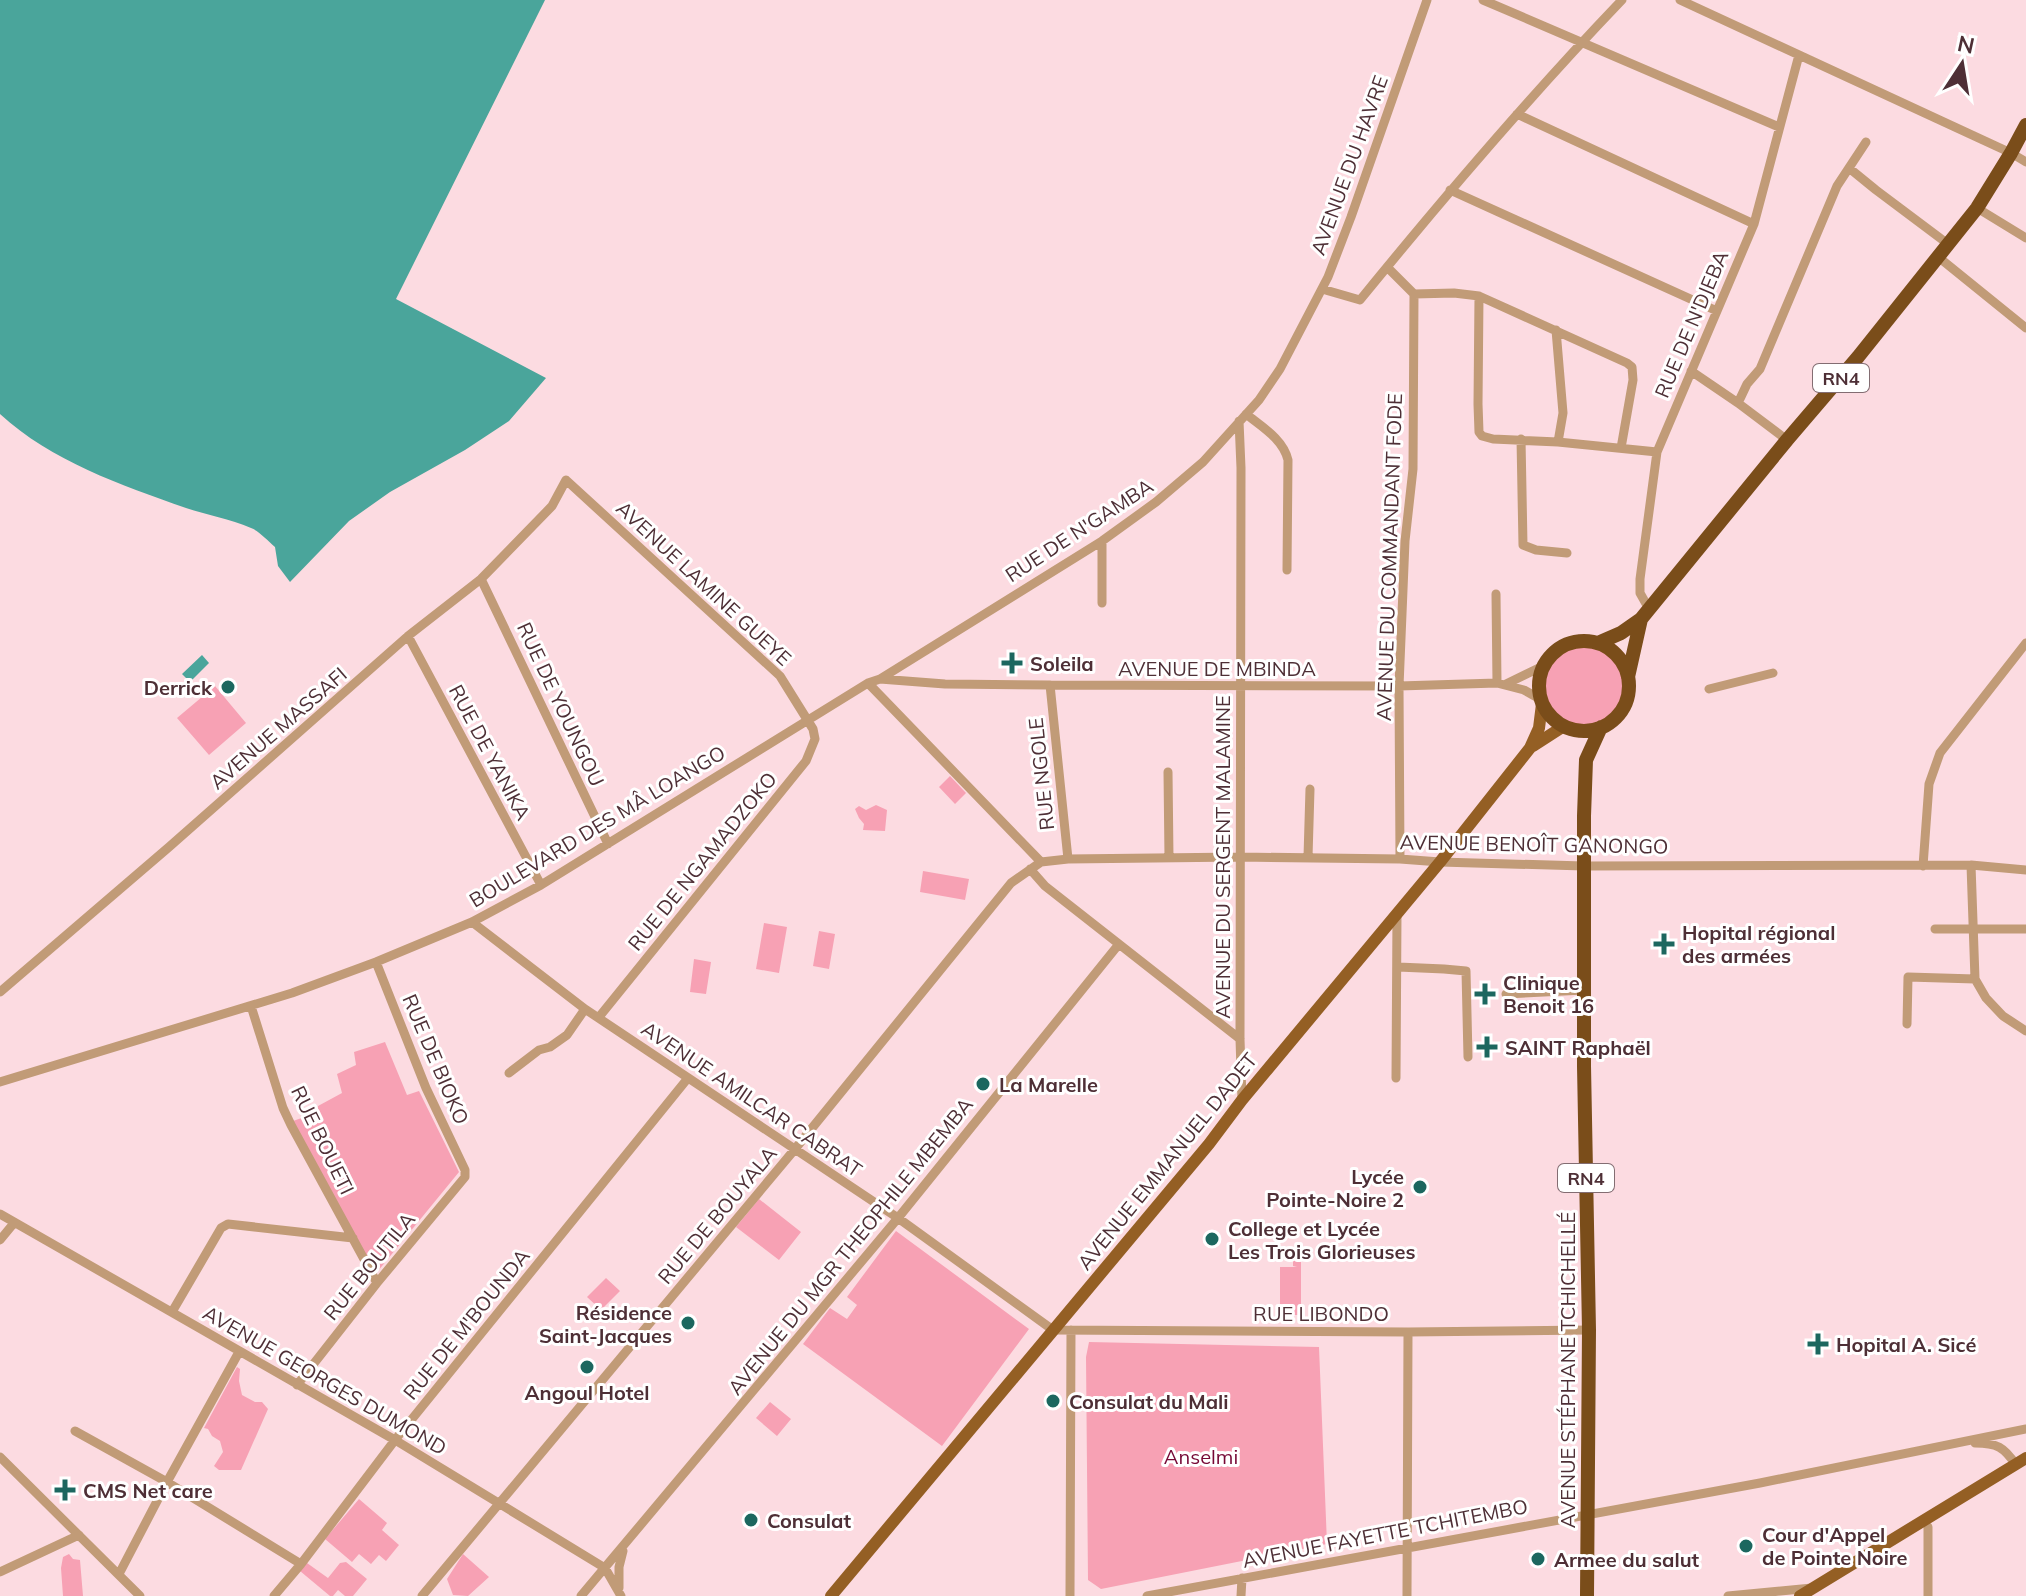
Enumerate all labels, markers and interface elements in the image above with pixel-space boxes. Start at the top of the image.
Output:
north arrow [1922,24,2002,104]
text: N [1955,29,1977,60]
street label: AVENUE DU HAVRE [1305,72,1393,258]
street label: RUE DE N'DJEBA [1649,246,1733,401]
road number: RN4 [1813,364,1869,392]
street label: AVENUE DU COMMANDANT FODE [1371,393,1407,721]
street label: RUE DE N'GAMBA [1000,473,1158,587]
street label: AVENUE LAMINE GUEYE [611,495,797,671]
street label: RUE DE YOUNGOU [512,618,610,790]
place label: Soleila [1030,651,1094,676]
marker: Soleila [1001,652,1023,674]
street label: AVENUE DE MBINDA [1118,656,1316,681]
street label: AVENUE MASSAFI [204,662,352,794]
place label: Derrick [144,675,213,700]
marker: Derrick [219,678,237,696]
street label: RUE DE YANIKA [444,680,536,824]
street label: AVENUE DU SERGENT MALAMINE [1210,695,1235,1019]
street label: RUE NGOLE [1023,716,1059,832]
street label: BOULEVARD DES MÂ LOANGO [465,740,729,912]
street label: RUE DE NGAMADZOKO [622,767,782,955]
street label: AVENUE BENOÎT GANONGO [1399,829,1669,859]
place label: Hopital régional des armées [1682,920,1835,968]
marker: Hopital régional des armées [1653,933,1675,955]
place label: Clinique Benoit 16 [1503,970,1594,1018]
marker: Clinique Benoit 16 [1474,983,1496,1005]
street label: RUE DE BIOKO [397,990,475,1128]
street label: AVENUE AMILCAR CABRAT [637,1016,867,1182]
place label: SAINT Raphaël [1505,1035,1651,1060]
marker: SAINT Raphaël [1476,1036,1498,1058]
street label: AVENUE EMMANUEL DADET [1072,1047,1262,1275]
place label: La Marelle [999,1072,1098,1097]
marker: La Marelle [974,1075,992,1093]
street label: RUE BOUETI [286,1082,360,1198]
street label: AVENUE DU MGR THEOPHILE MBEMBA [722,1092,978,1400]
street label: RUE DE BOUYALA [652,1141,782,1289]
place label: Lycée Pointe-Noire 2 [1266,1164,1404,1212]
road number: RN4 [1558,1164,1614,1192]
marker: Lycée Pointe-Noire 2 [1411,1178,1429,1196]
street label: RUE BOUTILA [318,1207,420,1325]
street label: AVENUE STÉPHANE TCHICHELLÉ [1555,1212,1580,1528]
place label: College et Lycée Les Trois Glorieuses [1228,1216,1415,1264]
marker: College et Lycée Les Trois Glorieuses [1203,1230,1221,1248]
street label: RUE DE M'BOUNDA [397,1243,535,1404]
street label: AVENUE GEORGES DUMOND [199,1300,451,1460]
place label: Résidence Saint-Jacques [539,1300,672,1348]
street label: RUE LIBONDO [1253,1301,1389,1326]
marker: Résidence Saint-Jacques [679,1314,697,1332]
place label: Hopital A. Sicé [1836,1332,1976,1357]
marker: Hopital A. Sicé [1807,1333,1829,1355]
marker: Angoul Hotel [578,1358,596,1376]
place label: Angoul Hotel [525,1380,649,1405]
place label: Consulat du Mali [1069,1389,1229,1414]
marker: Consulat du Mali [1044,1392,1062,1410]
park label: Anselmi [1164,1444,1238,1469]
place label: CMS Net care [83,1478,213,1503]
marker: CMS Net care [54,1479,76,1501]
street label: AVENUE FAYETTE TCHITEMBO [1240,1493,1530,1573]
place label: Consulat [767,1508,851,1533]
marker: Consulat [742,1511,760,1529]
place label: Cour d'Appel de Pointe Noire [1762,1522,1908,1570]
marker: Cour d'Appel de Pointe Noire [1737,1537,1755,1555]
place label: Armee du salut [1554,1547,1700,1572]
marker: Armee du salut [1529,1550,1547,1568]

